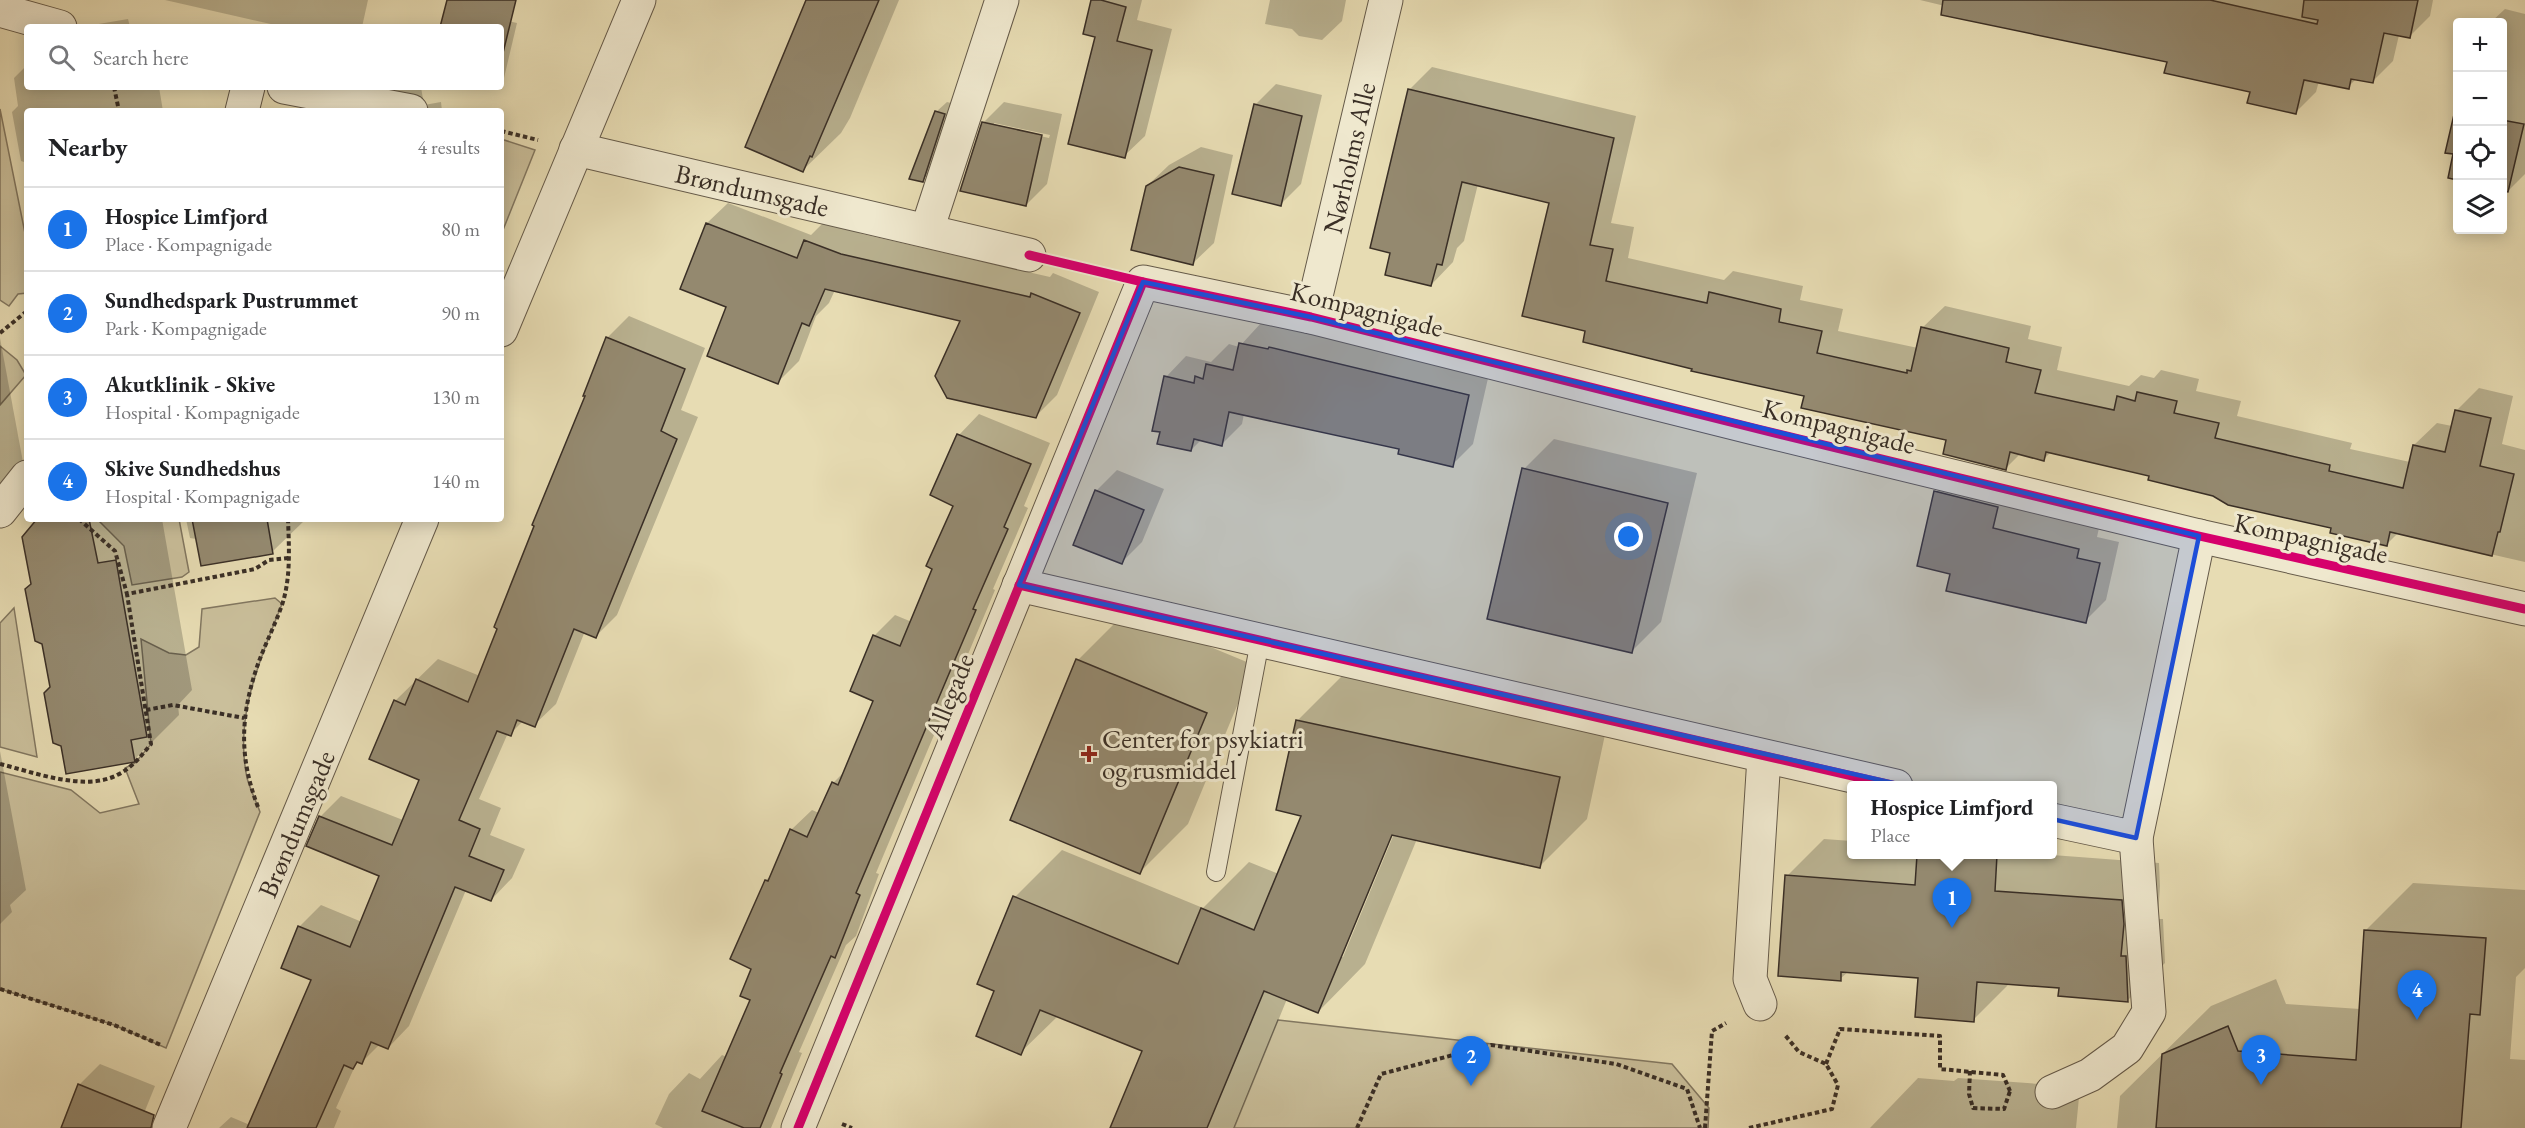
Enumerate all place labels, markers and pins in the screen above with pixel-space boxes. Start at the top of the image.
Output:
place label: Center for psykiatri og rusmiddel [1102,721,1304,787]
marker: Center for psykiatri og rusmiddel [1080,745,1098,763]
pin: 1 [1932,878,1972,928]
pin: 4 [2398,970,2436,1020]
pin: 2 [1452,1036,1490,1086]
pin: 3 [2242,1036,2280,1085]

